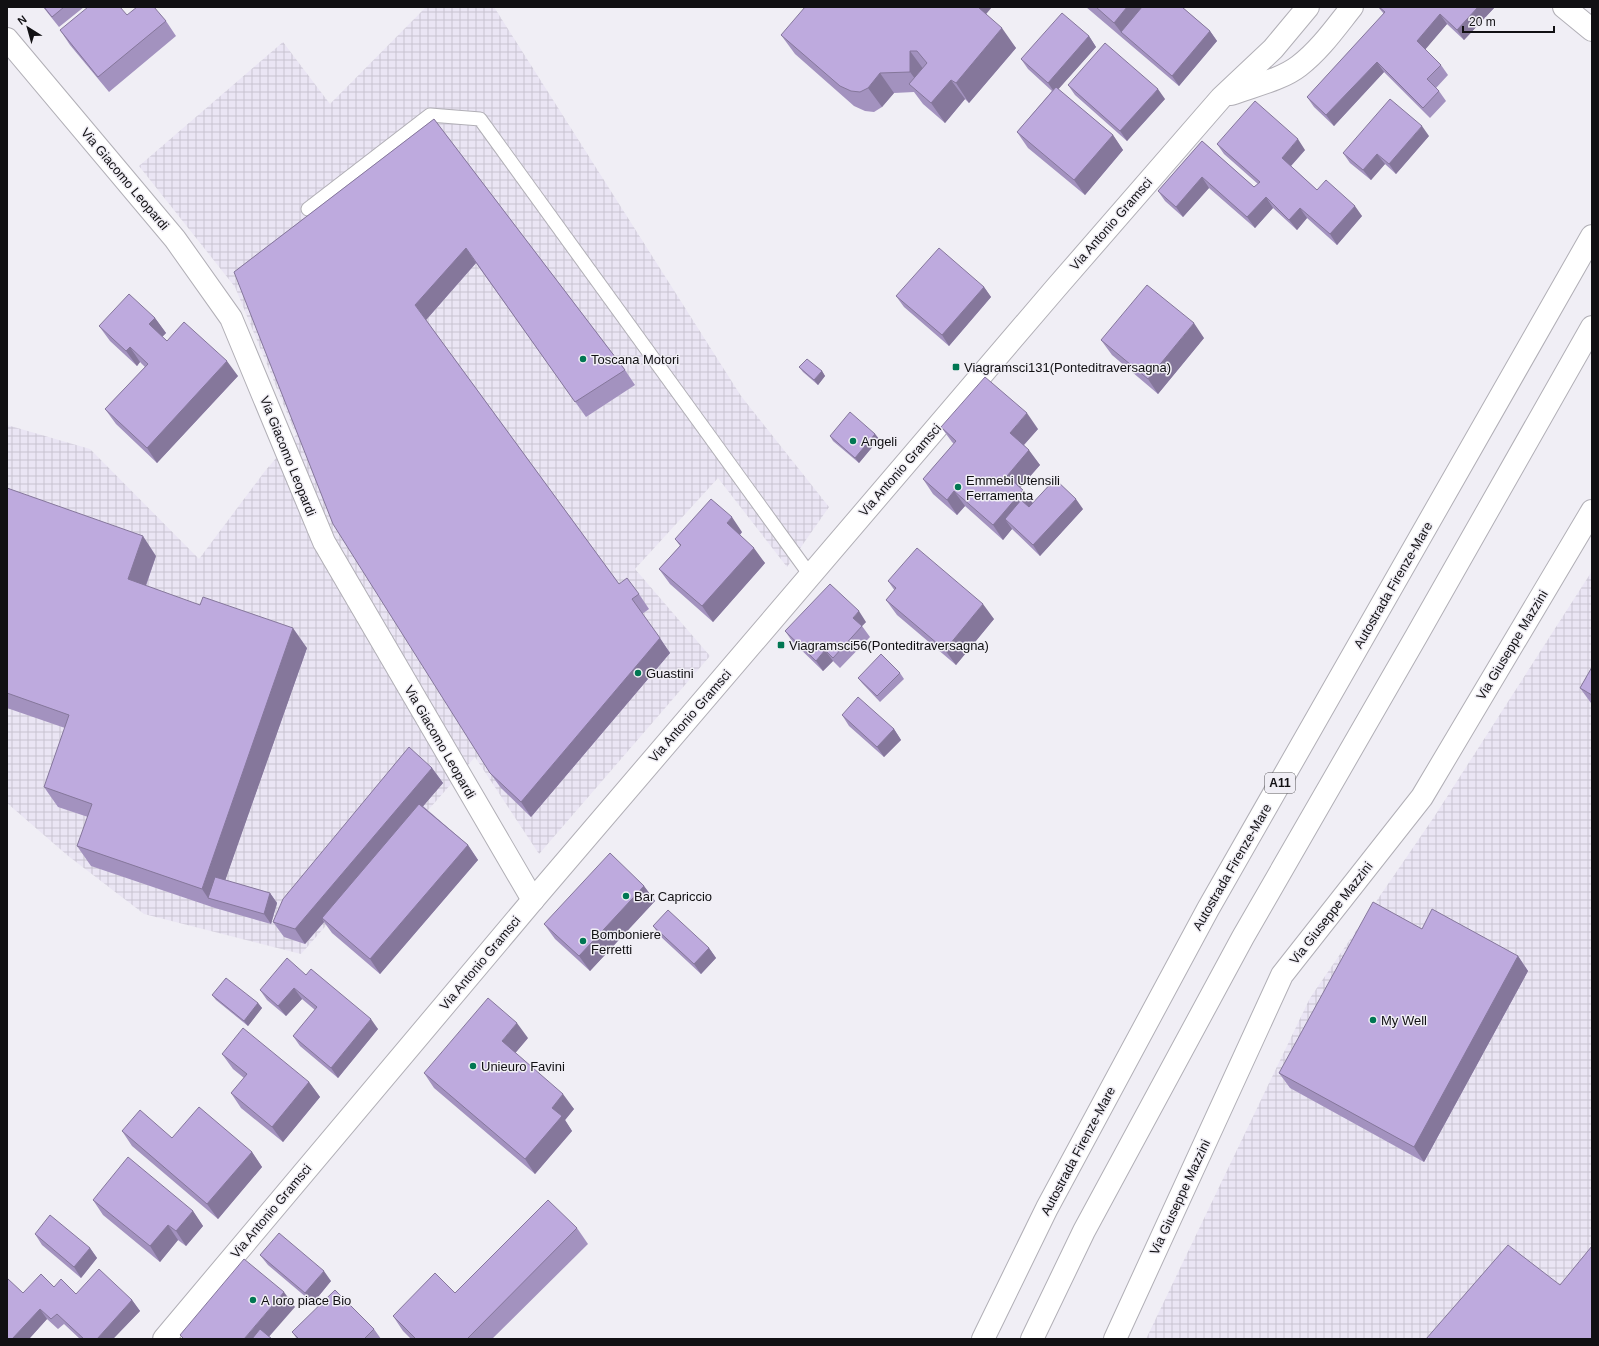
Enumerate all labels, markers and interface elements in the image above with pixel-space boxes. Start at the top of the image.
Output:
north arrow [8,8,48,48]
scale bar [1463,8,1554,34]
text: N [15,13,29,27]
text: 20 m [1469,15,1496,29]
street label: Via Giacomo Leopardi [78,125,172,233]
street label: Via Antonio Gramsci [1067,175,1155,273]
place label: Toscana Motori [591,352,679,367]
marker: Toscana Motori [578,354,588,364]
place label: Viagramsci131(Ponteditraversagna) [964,360,1171,375]
marker: Viagramsci131(Ponteditraversagna) [951,362,961,372]
street label: Via Giacomo Leopardi [257,394,319,518]
street label: Via Antonio Gramsci [856,421,944,519]
place label: Angeli [861,434,897,449]
marker: Angeli [848,436,858,446]
place label: Emmebi Utensili Ferramenta [966,473,1060,503]
marker: Emmebi Utensili Ferramenta [953,482,963,492]
street label: Autostrada Firenze-Mare [1351,519,1435,651]
street label: Via Giuseppe Mazzini [1473,587,1551,703]
place label: Viagramsci56(Ponteditraversagna) [789,638,989,653]
marker: Viagramsci56(Ponteditraversagna) [776,640,786,650]
place label: Guastini [646,666,694,681]
street label: Via Antonio Gramsci [646,667,734,765]
marker: Guastini [633,668,643,678]
street label: Via Giacomo Leopardi [401,683,479,801]
road number: A11 [1265,773,1295,793]
street label: Autostrada Firenze-Mare [1190,801,1274,933]
street label: Via Giuseppe Mazzini [1286,859,1376,967]
place label: Bar Capriccio [634,889,712,904]
marker: Bar Capriccio [621,891,631,901]
street label: Via Antonio Gramsci [436,913,524,1013]
place label: Bomboniere Ferretti [591,927,661,957]
marker: Bomboniere Ferretti [578,936,588,946]
place label: My Well [1381,1013,1427,1028]
marker: My Well [1368,1015,1378,1025]
place label: Unieuro Favini [481,1059,565,1074]
marker: Unieuro Favini [468,1061,478,1071]
street label: Autostrada Firenze-Mare [1038,1084,1118,1218]
street label: Via Giuseppe Mazzini [1147,1137,1213,1257]
street label: Via Antonio Gramsci [227,1161,315,1261]
place label: A loro piace Bio [261,1293,351,1308]
marker: A loro piace Bio [248,1295,258,1305]

